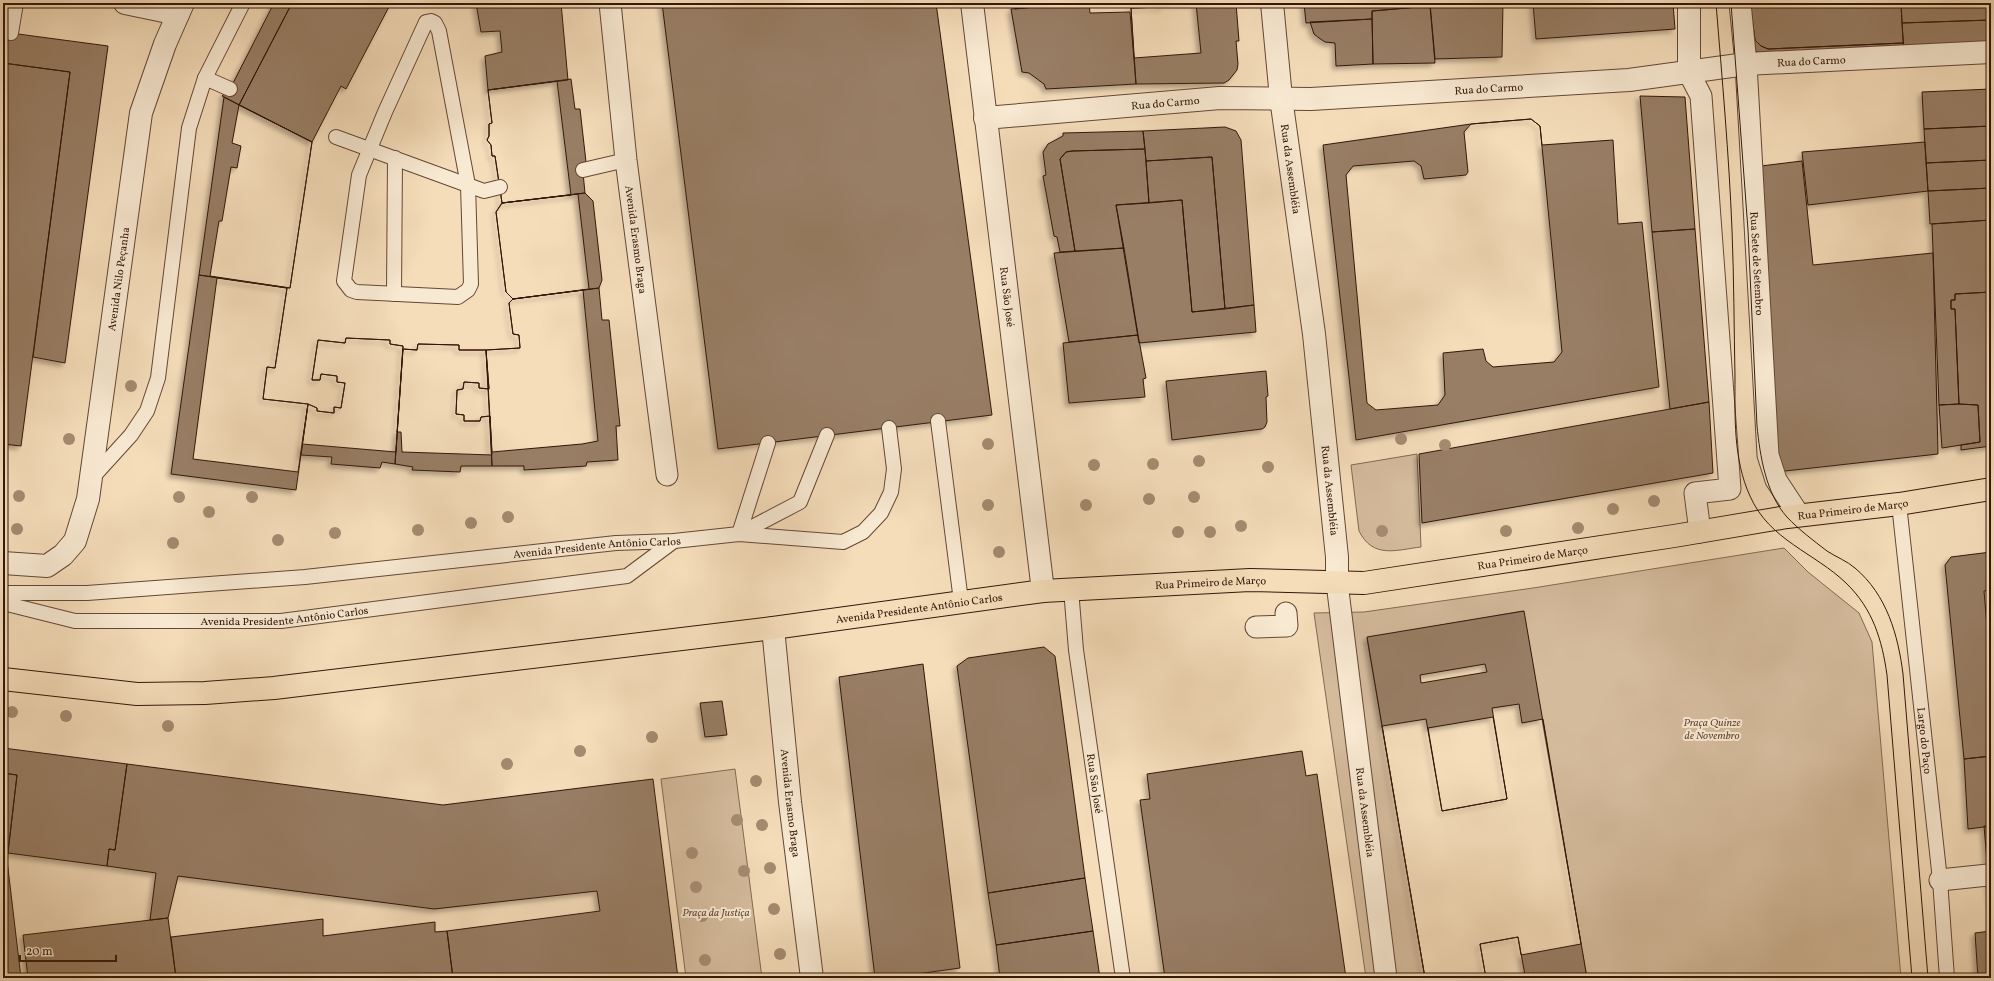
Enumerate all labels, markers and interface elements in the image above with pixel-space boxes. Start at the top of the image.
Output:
street label: Rua do Carmo [1777,53,1846,71]
street label: Rua do Carmo [1454,80,1524,99]
street label: Rua do Carmo [1131,94,1200,115]
street label: Rua da Assembléia [1276,123,1303,216]
street label: Avenida Erasmo Braga [620,185,649,295]
street label: Rua Sete de Setembro [1745,211,1766,316]
street label: Avenida Nilo Peçanha [105,226,134,332]
street label: Rua São José [995,266,1017,328]
street label: Rua da Assembléia [1317,445,1341,537]
street label: Rua Primeiro de Março [1797,497,1910,525]
street label: Avenida Presidente Antônio Carlos [512,534,682,563]
street label: Rua Primeiro de Março [1477,543,1589,575]
street label: Rua Primeiro de Março [1155,574,1267,594]
street label: Avenida Presidente Antônio Carlos [835,591,1004,628]
street label: Avenida Presidente Antônio Carlos [201,604,370,630]
street label: Largo do Paço [1912,707,1934,775]
park label: Praça Quinze de Novembro [1684,716,1740,744]
street label: Avenida Erasmo Braga [776,748,803,859]
street label: Rua São José [1082,753,1105,815]
street label: Rua da Assembléia [1351,766,1377,859]
park label: Praça da Justiça [682,906,750,921]
scale bar [20,937,116,963]
text: 20 m [26,944,53,960]

